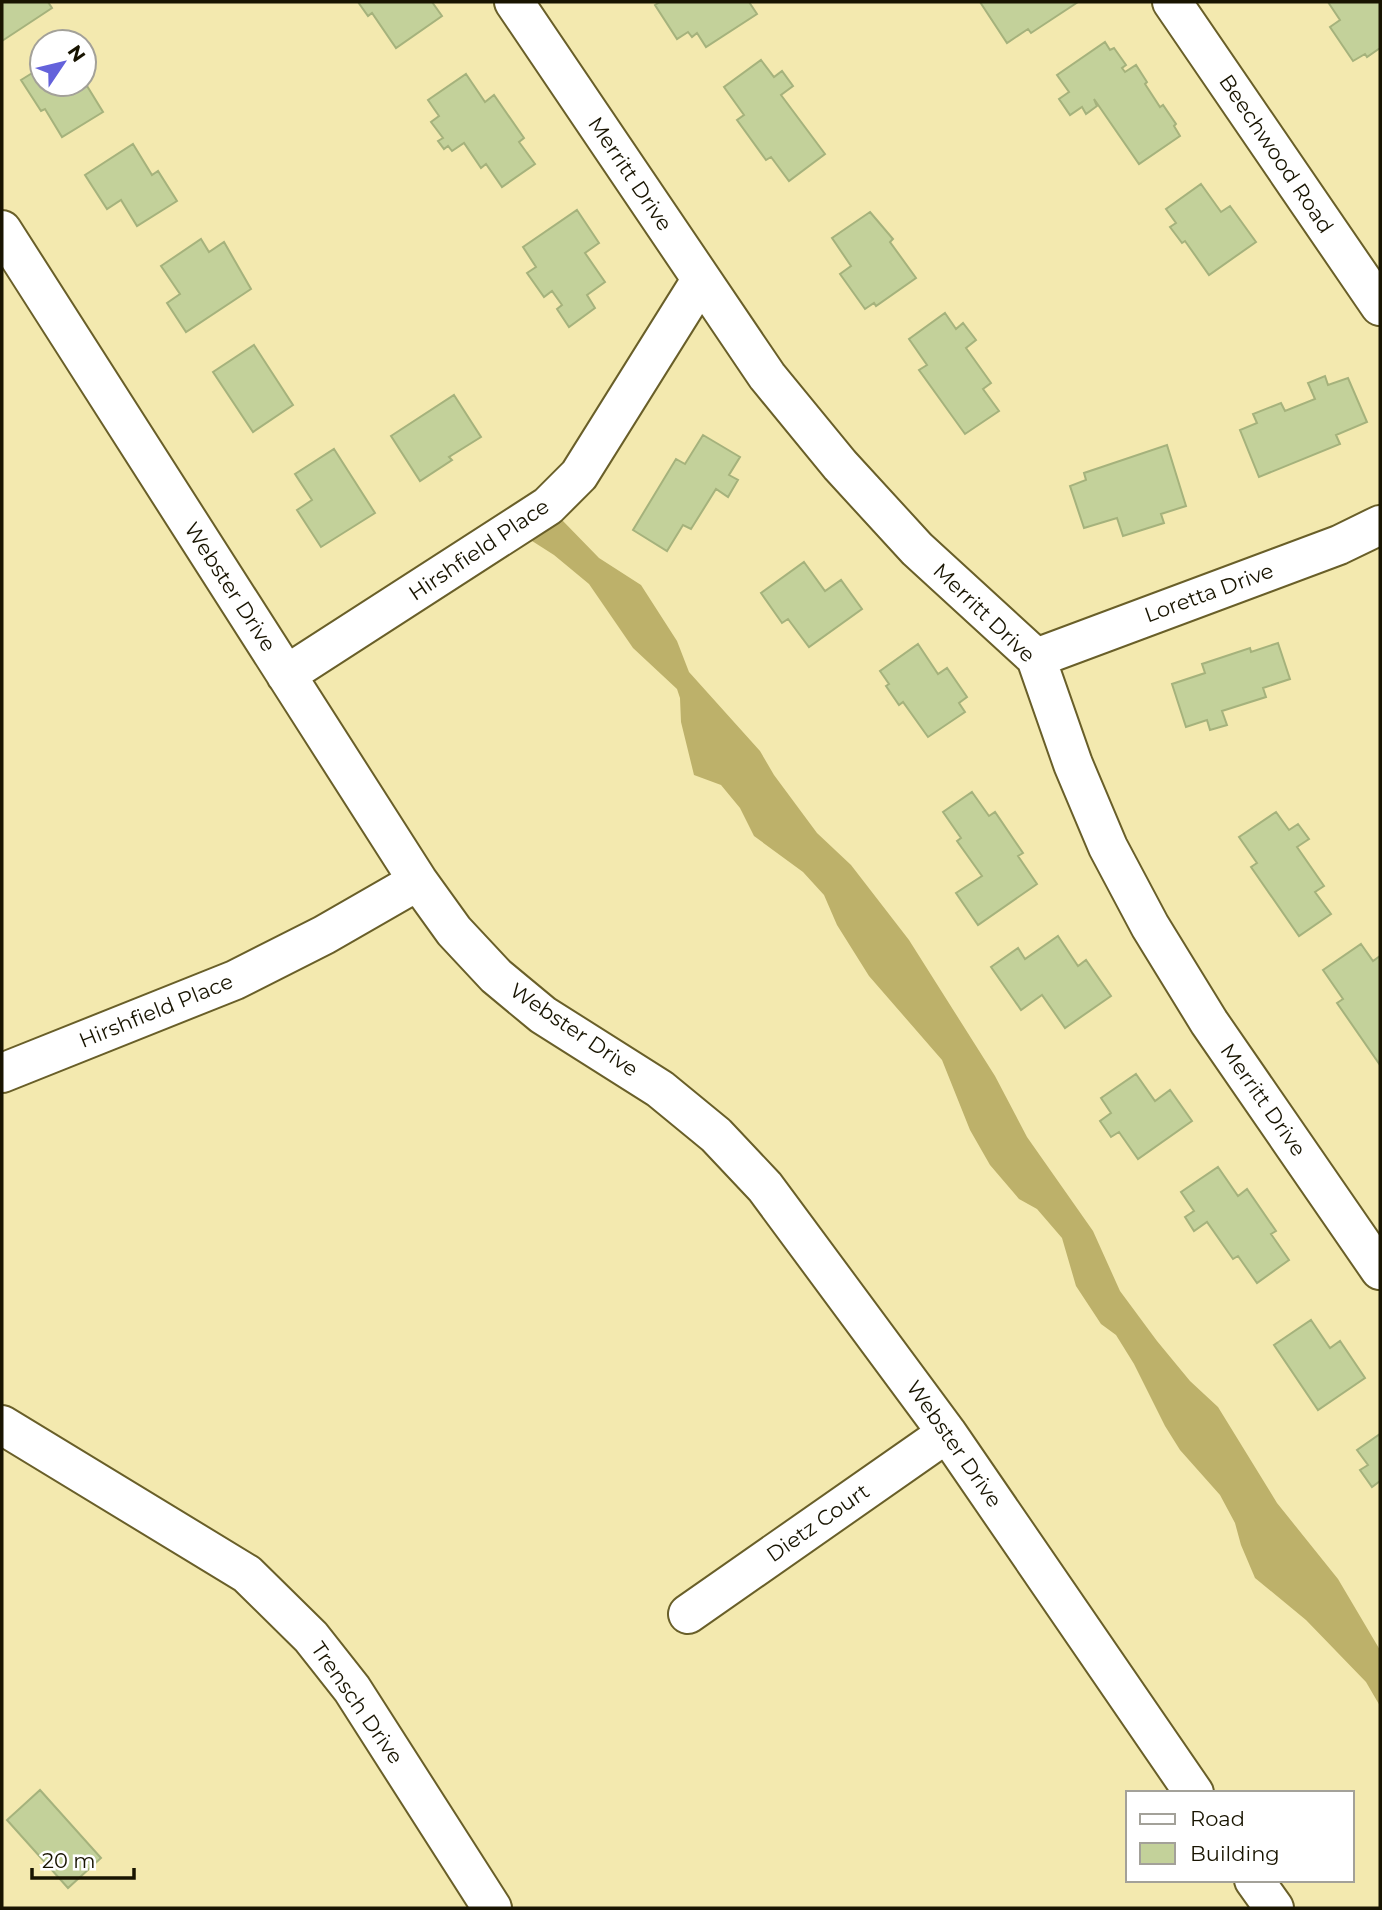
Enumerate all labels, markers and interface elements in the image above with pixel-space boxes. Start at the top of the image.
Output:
north arrow [28,28,98,98]
text: N [63,41,90,66]
street label: Beechwood Road [1214,70,1339,238]
street label: Merritt Drive [583,112,678,235]
street label: Hirshfield Place [404,493,554,606]
street label: Webster Drive [179,517,282,656]
street label: Merritt Drive [928,558,1041,667]
street label: Loretta Drive [1141,558,1277,627]
street label: Hirshfield Place [75,968,236,1053]
street label: Webster Drive [505,978,643,1082]
street label: Merritt Drive [1215,1038,1312,1161]
street label: Webster Drive [901,1375,1007,1512]
street label: Dietz Court [762,1478,874,1567]
street label: Trensch Drive [306,1637,409,1769]
legend [1126,1791,1354,1882]
text: Road [1190,1806,1245,1831]
scale bar [32,1836,133,1880]
text: Building [1190,1841,1280,1866]
text: 20 m [42,1848,96,1873]

